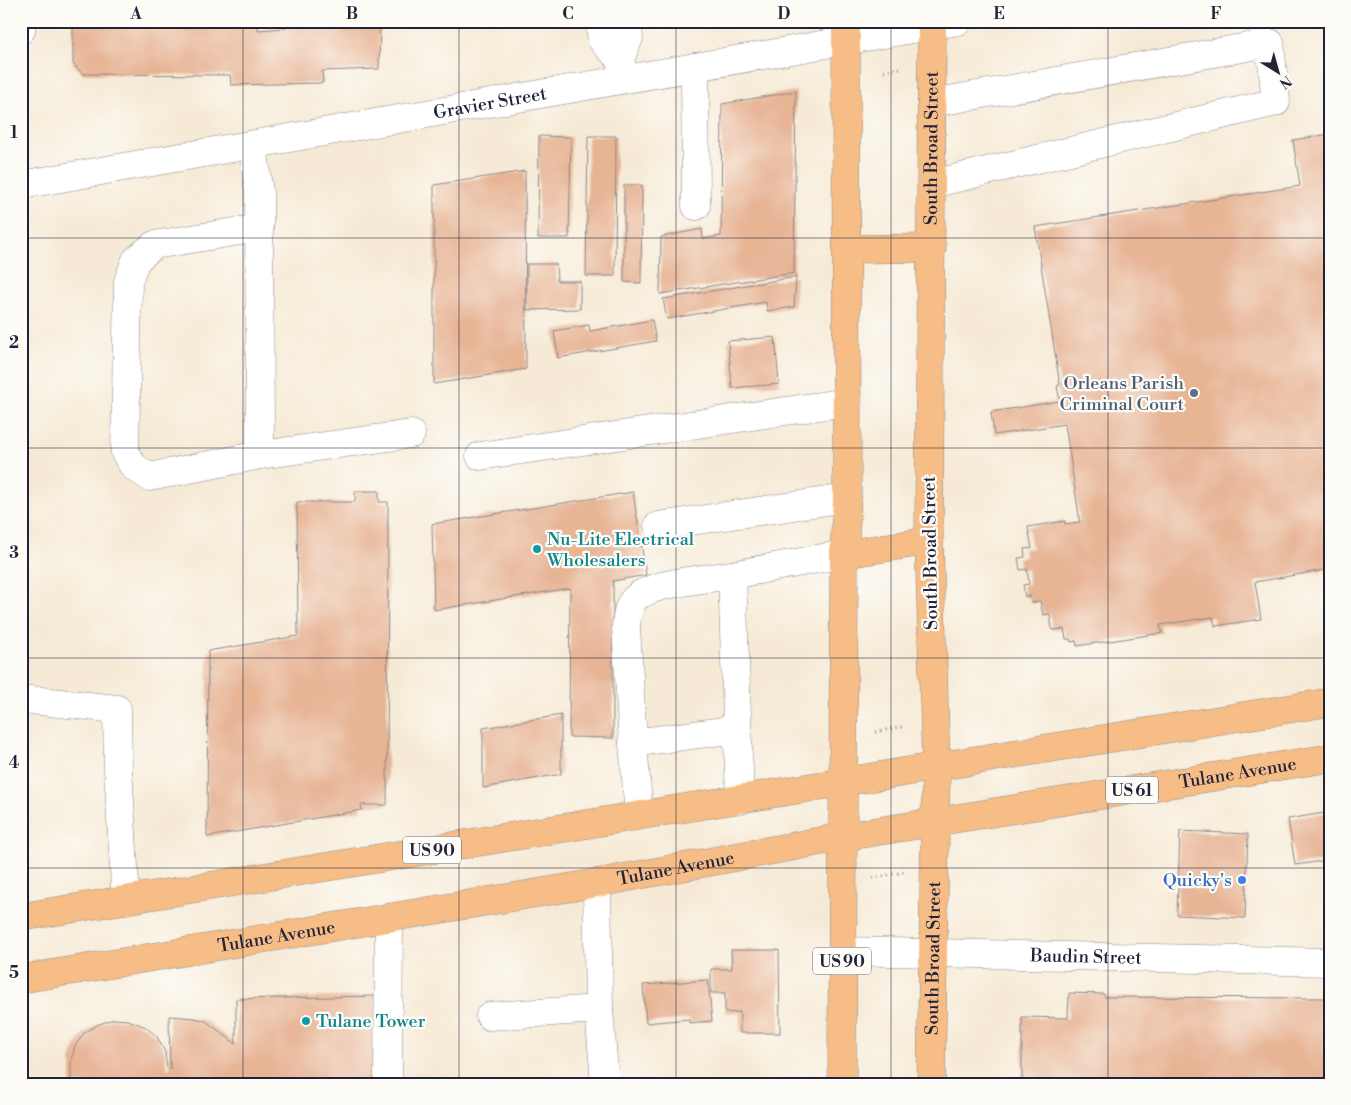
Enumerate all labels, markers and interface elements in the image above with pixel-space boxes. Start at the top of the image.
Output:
text: A [129,4,142,24]
text: B [346,4,358,24]
text: C [562,4,574,24]
text: D [778,4,791,24]
text: E [993,4,1005,24]
text: F [1210,4,1222,24]
north arrow [1254,48,1304,98]
street label: South Broad Street [920,70,944,225]
text: N [1275,71,1295,92]
street label: Gravier Street [432,82,549,125]
text: 1 [10,123,18,143]
text: 2 [9,333,19,353]
place label: Orleans Parish Criminal Court [1060,372,1185,416]
marker: Orleans Parish Criminal Court [1188,387,1200,399]
street label: South Broad Street [918,475,943,630]
place label: Nu-Lite Electrical Wholesalers [546,528,695,572]
text: 3 [9,543,19,563]
marker: Nu-Lite Electrical Wholesalers [531,543,543,555]
text: 4 [9,753,20,773]
street label: Tulane Avenue [1177,753,1298,794]
road number: US 61 [1106,776,1158,804]
road number: US 90 [403,836,461,864]
street label: Tulane Avenue [615,846,736,891]
place label: Quicky's [1163,869,1232,892]
marker: Quicky's [1236,874,1248,886]
street label: South Broad Street [921,880,946,1035]
street label: Tulane Avenue [216,916,337,958]
street label: Baudin Street [1029,944,1143,970]
road number: US 90 [813,948,871,974]
text: 5 [9,963,19,983]
place label: Tulane Tower [316,1010,426,1033]
marker: Tulane Tower [300,1015,312,1027]

